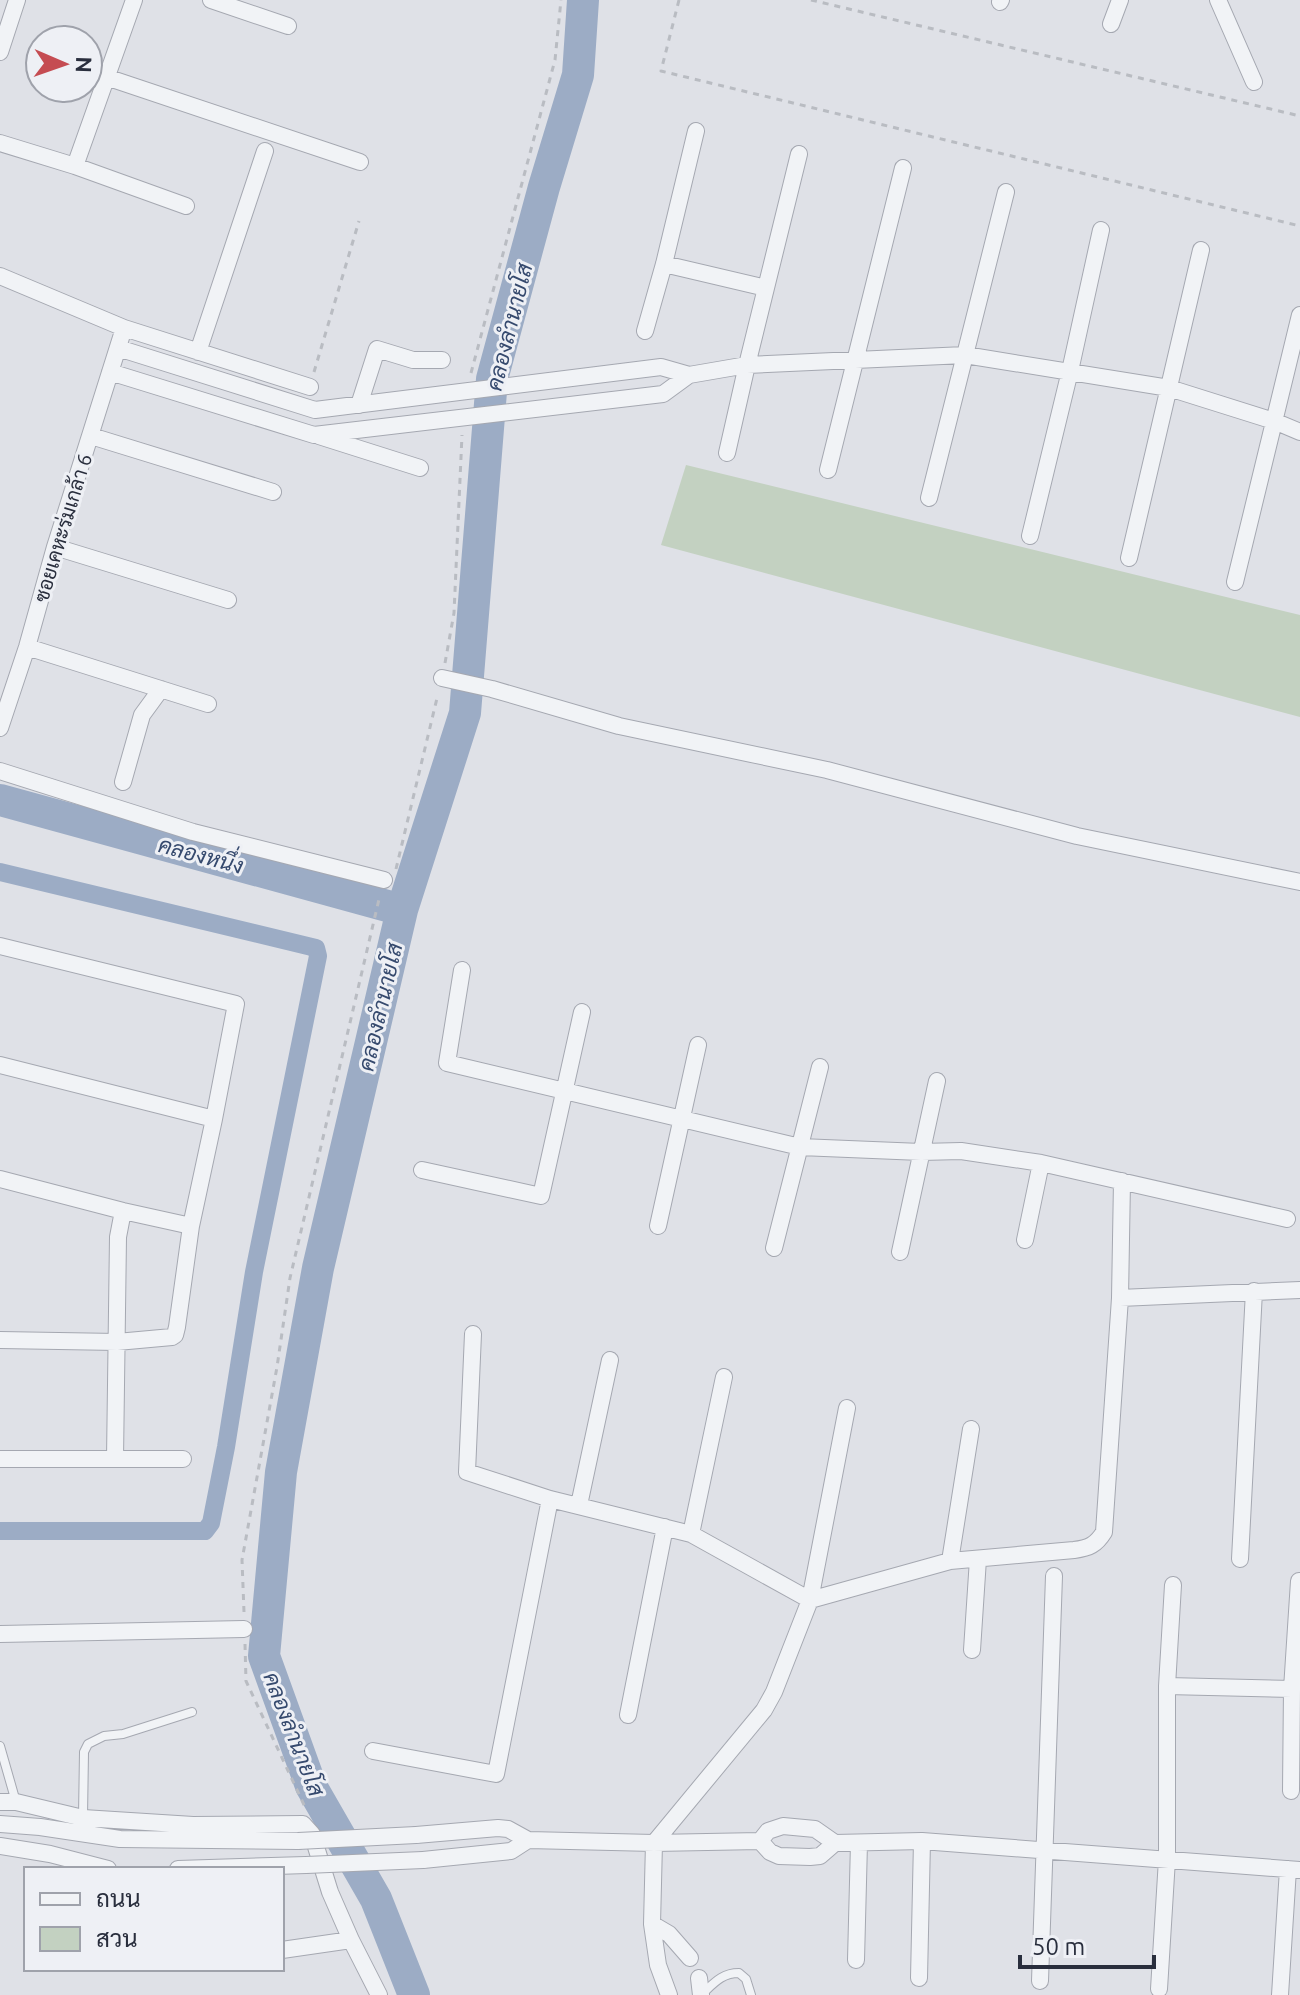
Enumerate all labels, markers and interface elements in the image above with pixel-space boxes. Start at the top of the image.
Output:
north arrow [24,24,104,104]
text: N [72,56,97,73]
water label: คลองลำนายโส [480,259,537,393]
street label: ซอยเคหะร่มเกล้า 6 [29,451,96,605]
water label: คลองหนึ่ง [156,826,248,878]
water label: คลองลำนายโส [352,939,407,1073]
water label: คลองลำนายโส [259,1668,331,1800]
legend [24,1867,284,1971]
text: ถนน [96,1885,141,1912]
scale bar [1020,1919,1154,1969]
text: สวน [96,1925,138,1952]
text: 50 m [1032,1933,1085,1960]

